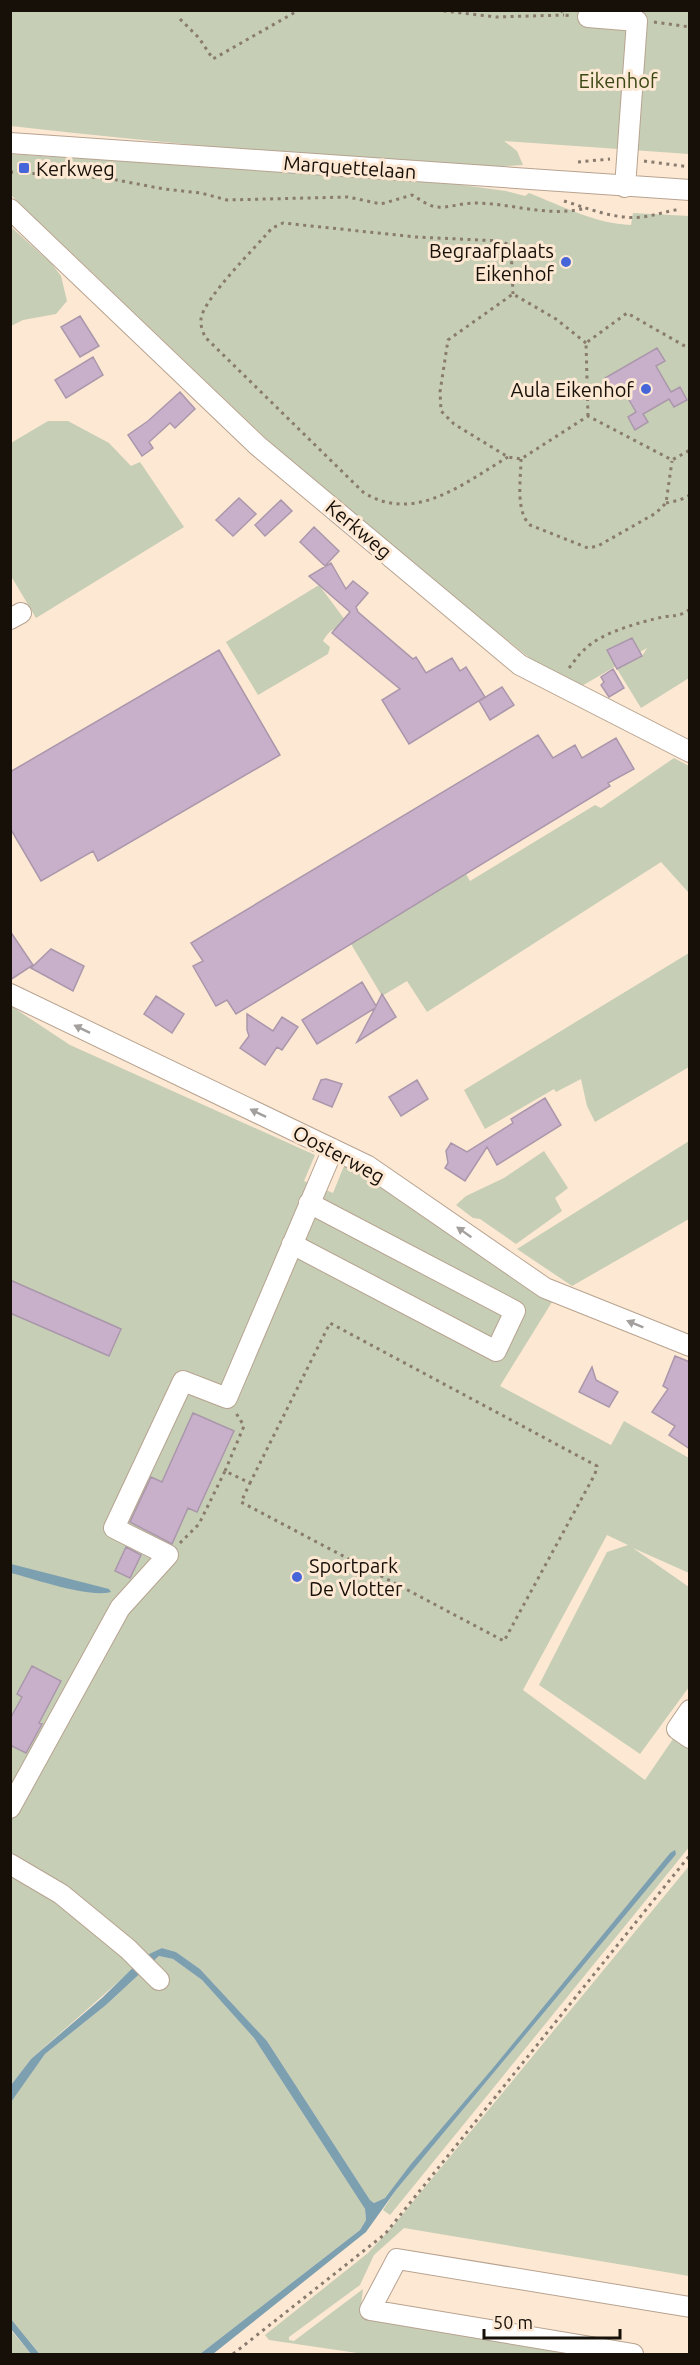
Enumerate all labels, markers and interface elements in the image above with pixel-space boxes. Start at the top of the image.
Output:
park label: Eikenhof [578,69,658,92]
street label: Marquettelaan [283,151,417,183]
place label: Kerkweg [36,157,115,180]
marker: Kerkweg [17,161,31,175]
place label: Begraafplaats Eikenhof [429,239,554,285]
marker: Begraafplaats Eikenhof [559,255,573,269]
place label: Aula Eikenhof [510,378,634,401]
marker: Aula Eikenhof [639,382,653,396]
street label: Kerkweg [321,495,397,563]
one-way arrow [74,1024,91,1033]
one-way arrow [250,1108,267,1117]
street label: Oosterweg [289,1120,389,1188]
one-way arrow [457,1226,473,1238]
one-way arrow [626,1319,644,1328]
place label: Sportpark De Vlotter [309,1554,403,1600]
marker: Sportpark De Vlotter [290,1570,304,1584]
scale bar [484,2302,620,2340]
text: 50 m [493,2312,533,2332]

